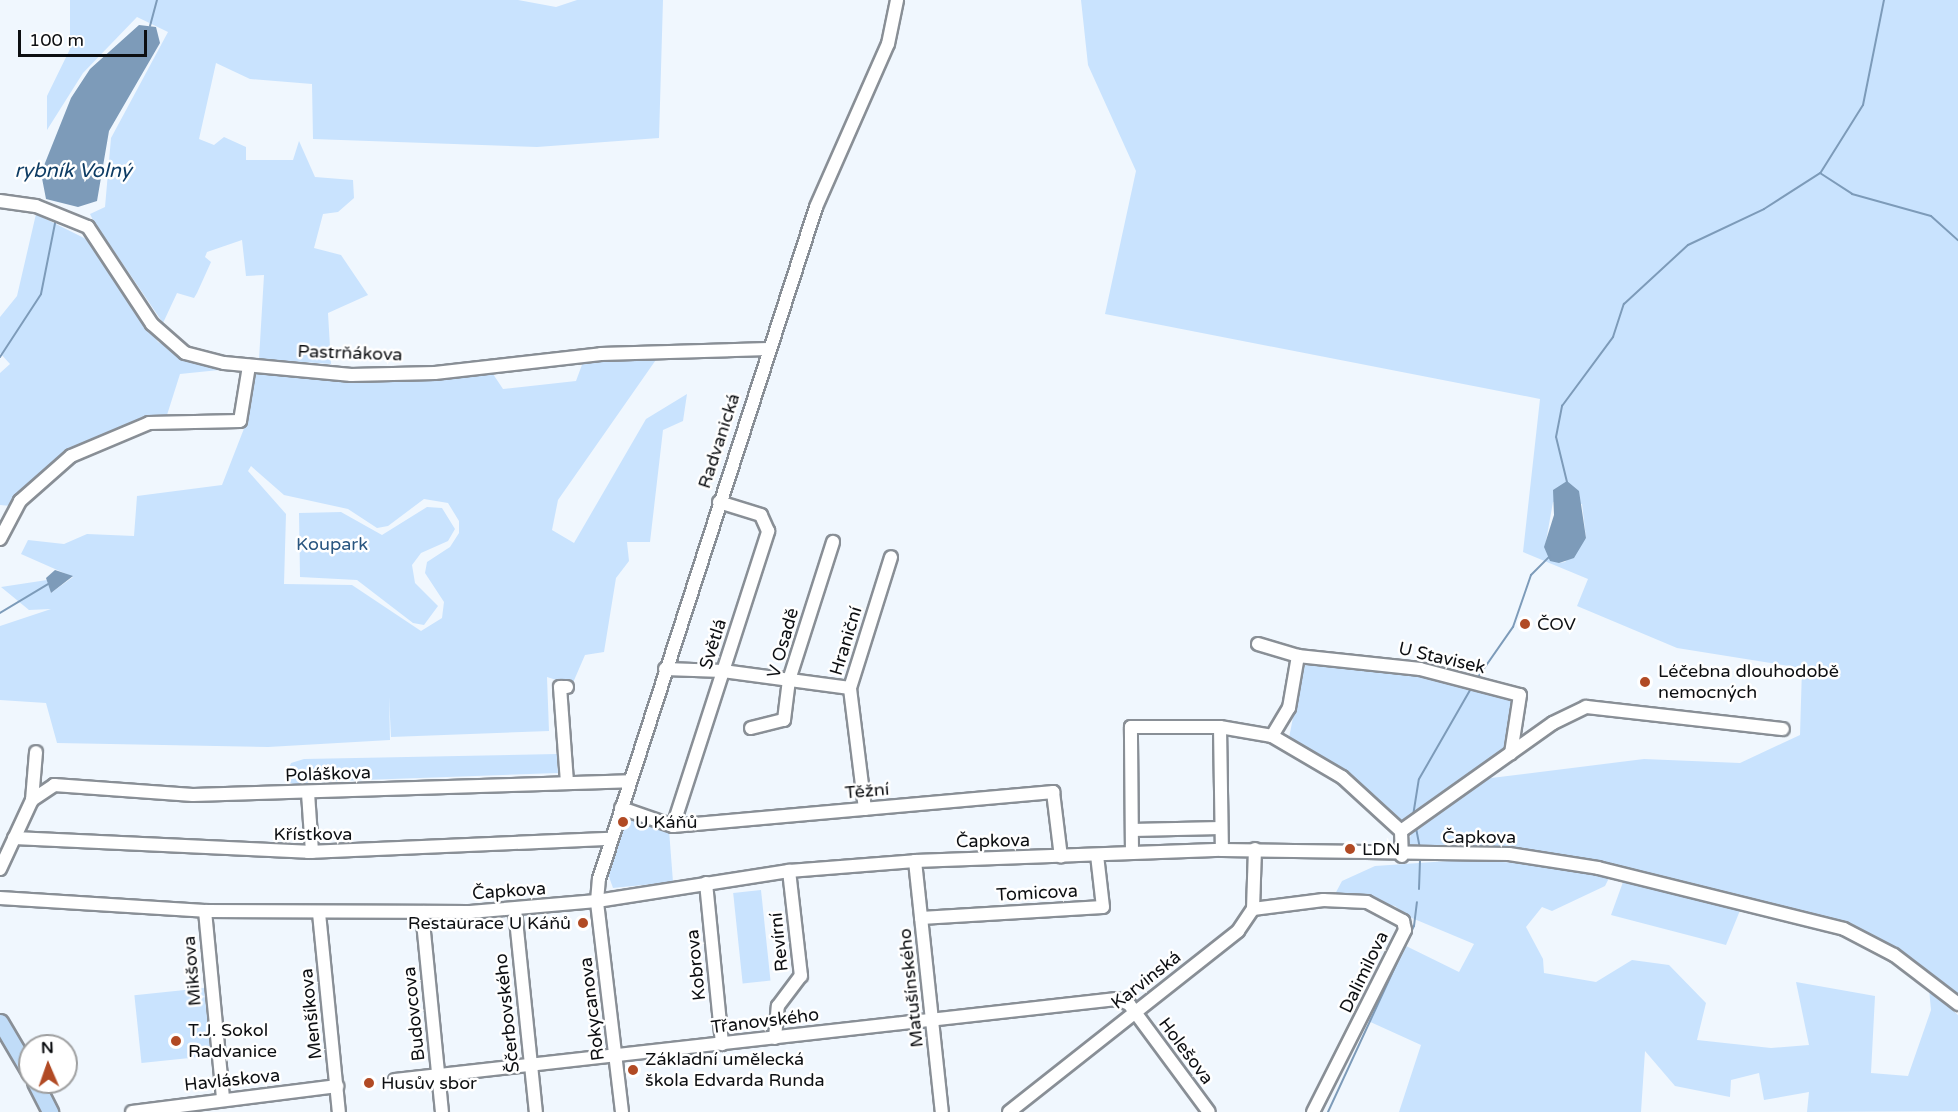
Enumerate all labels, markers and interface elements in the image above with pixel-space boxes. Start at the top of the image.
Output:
scale bar [21,18,150,56]
text: 100 m [29,29,84,51]
water label: rybník Volný [15,159,131,183]
street label: Pastrňákova [297,340,403,366]
street label: Radvanická [693,391,745,491]
park label: Koupark [296,533,368,555]
street label: Hraniční [825,604,867,678]
street label: V Osadě [763,605,803,681]
place label: ČOV [1537,613,1576,635]
street label: Světlá [695,616,731,672]
marker: ČOV [1518,617,1532,631]
street label: U Stavisek [1396,638,1488,678]
place label: Léčebna dlouhodobě nemocných [1658,661,1839,704]
marker: Léčebna dlouhodobě nemocných [1636,673,1654,691]
street label: Poláškova [285,762,371,786]
street label: Těžní [844,778,890,804]
place label: U Káňů [635,811,697,833]
marker: U Káňů [616,815,630,829]
street label: Křístkova [274,823,352,845]
street label: Čapkova [1442,826,1516,848]
street label: Čapkova [956,830,1030,852]
place label: LDN [1362,838,1400,860]
marker: LDN [1343,842,1357,856]
street label: Čapkova [471,878,547,904]
street label: Tomicova [996,880,1078,906]
street label: Revírní [765,911,793,973]
place label: Restaurace U Káňů [408,912,571,934]
marker: Restaurace U Káňů [576,916,590,930]
street label: Matušínského [894,927,928,1049]
street label: Kobrova [682,928,710,1002]
street label: Dalimilova [1335,928,1393,1016]
street label: Mikšova [178,935,206,1007]
street label: Karvinská [1107,946,1185,1014]
street label: Ščerbovského [490,952,524,1074]
street label: Rokycanova [575,956,609,1062]
street label: Budovcova [398,966,430,1062]
street label: Menšíkova [295,967,327,1061]
street label: Třanovského [710,1004,820,1038]
street label: Holešova [1154,1013,1218,1089]
place label: T.J. Sokol Radvanice [188,1020,277,1062]
north arrow [18,1034,78,1094]
marker: T.J. Sokol Radvanice [169,1034,183,1048]
text: N [41,1038,54,1058]
place label: Základní umělecká škola Edvarda Runda [645,1049,825,1092]
marker: Základní umělecká škola Edvarda Runda [626,1063,640,1077]
street label: Havláskova [183,1064,281,1096]
place label: Husův sbor [381,1072,477,1094]
marker: Husův sbor [362,1076,376,1090]

